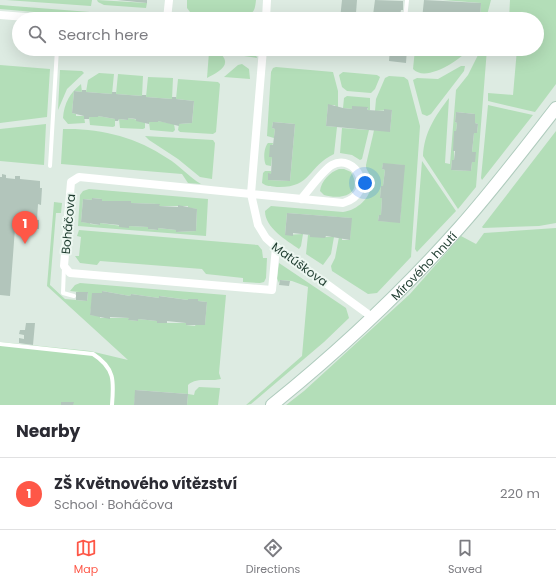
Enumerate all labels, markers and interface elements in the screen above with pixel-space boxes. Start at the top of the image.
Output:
search box [12,12,544,56]
icon: search [26,23,48,45]
text: Search here [58,24,148,45]
your location [355,173,375,193]
street label: Boháčova [57,193,79,255]
pin: 1 [12,211,38,244]
street label: Mírového hnutí [387,228,460,304]
street label: Matúškova [269,238,331,290]
text: Nearby [16,419,80,443]
text: ZŠ Květnového vítězství [54,473,237,494]
text: 1 [27,484,31,503]
text: 220 m [500,484,540,503]
text: School · Boháčova [54,495,173,514]
tab: Map [74,537,98,578]
tab: Directions [246,537,300,578]
tab: Saved [448,537,482,578]

